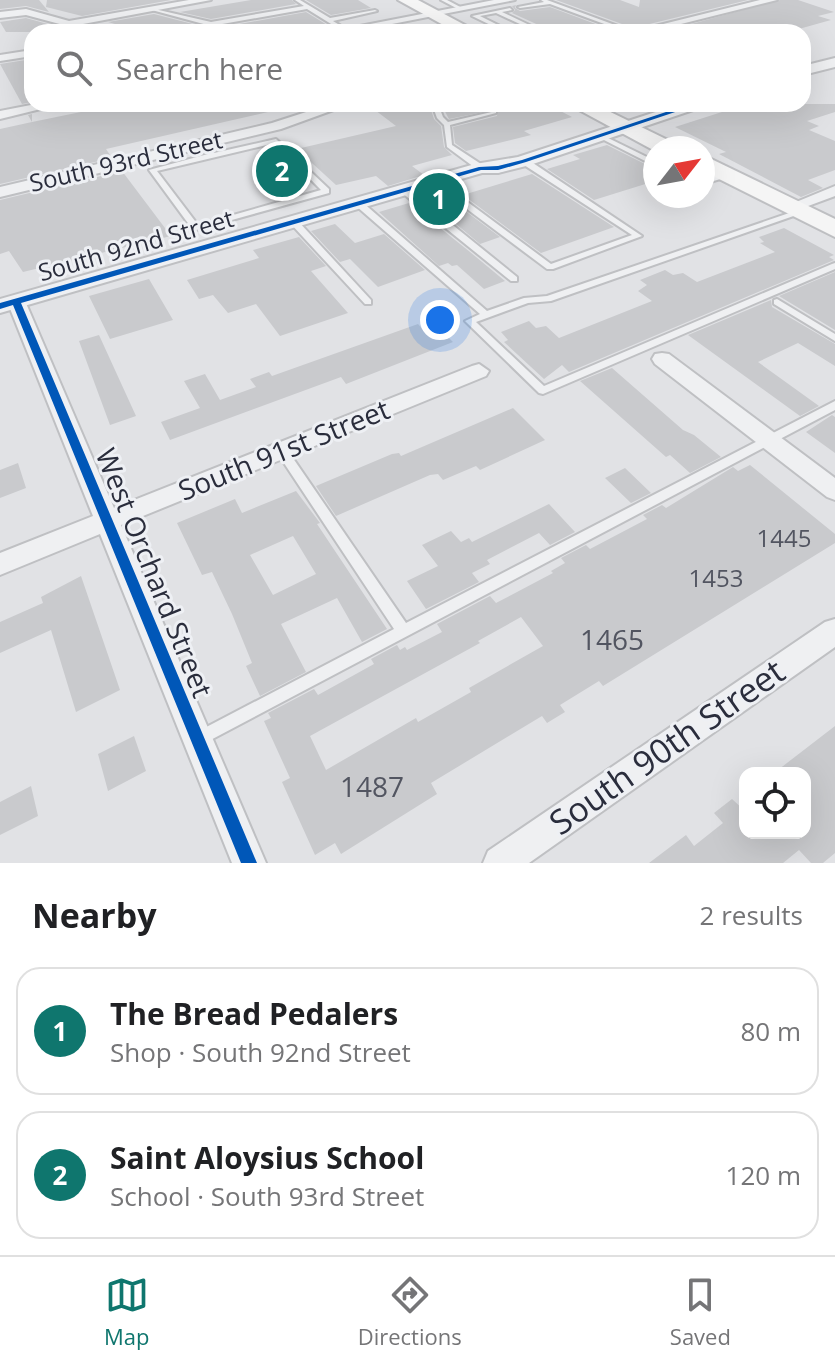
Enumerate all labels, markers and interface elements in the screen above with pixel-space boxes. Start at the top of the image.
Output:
search box [24,24,811,112]
icon: search [52,46,96,90]
text: Search here [116,48,283,89]
street label: South 93rd Street [26,122,225,199]
north arrow [643,136,715,208]
pin: 2 [256,141,308,201]
pin: 1 [413,169,465,229]
street label: South 92nd Street [34,201,237,288]
your location [420,300,460,340]
street label: South 91st Street [172,389,395,509]
street label: West Orchard Street [88,442,222,703]
house number: 1445 [757,521,811,554]
house number: 1453 [689,561,743,594]
house number: 1465 [580,620,644,658]
street label: South 90th Street [540,648,793,845]
house number: 1487 [340,767,404,805]
map controls [739,767,811,839]
button: locate [739,767,811,839]
text: Nearby [32,892,157,938]
text: 2 results [700,897,803,933]
text: The Bread Pedalers [110,993,398,1034]
text: 1 [53,1013,67,1049]
text: 80 m [740,1013,801,1049]
text: Shop · South 92nd Street [110,1034,411,1070]
text: Saint Aloysius School [110,1137,424,1178]
text: 2 [53,1157,67,1193]
text: 120 m [726,1157,801,1193]
text: School · South 93rd Street [110,1178,424,1214]
tab: Map [104,1273,150,1351]
tab: Directions [358,1273,462,1351]
tab: Saved [670,1273,731,1351]

